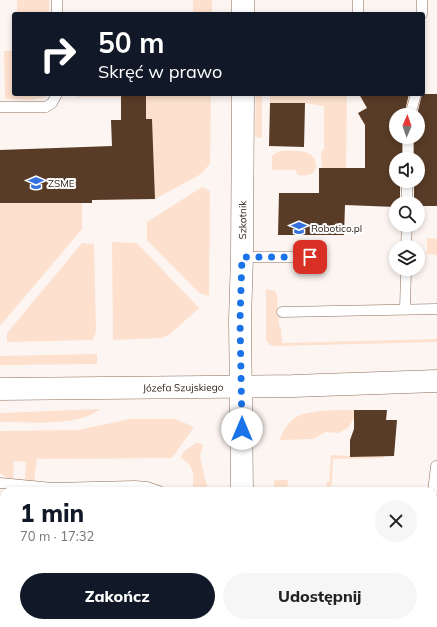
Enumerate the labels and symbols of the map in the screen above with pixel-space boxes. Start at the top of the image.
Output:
north arrow [389,108,425,144]
school or university icon: ZSME [27,174,45,192]
place label: ZSME [48,177,75,190]
street label: Szkotnik [236,200,249,240]
school or university icon: Robotico.pl [290,219,308,237]
place label: Robotico.pl [311,222,362,235]
pin [293,240,327,274]
street label: Józefa Szujskiego [143,381,224,395]
position arrow [221,408,263,450]

